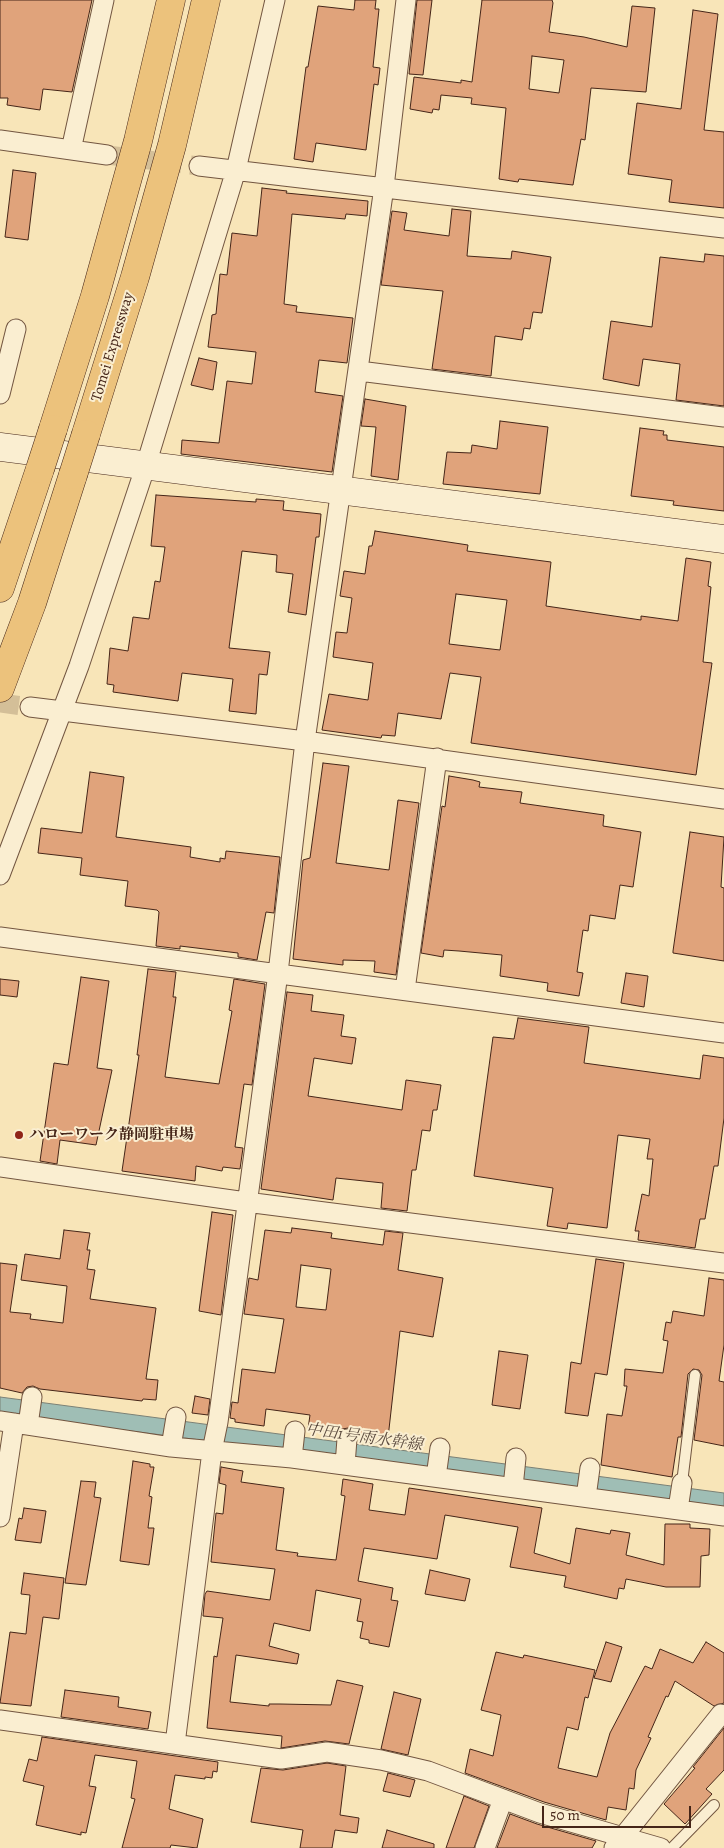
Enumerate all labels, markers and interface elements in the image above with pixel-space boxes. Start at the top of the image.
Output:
street label: Tomei Expressway [88,290,138,404]
place label: ハローワーク静岡駐車場 [29,1126,194,1144]
marker: ハローワーク静岡駐車場 [13,1129,25,1141]
water label: 中田1号雨水幹線 [305,1420,423,1456]
scale bar [544,1796,693,1828]
text: 50 m [550,1805,580,1825]

